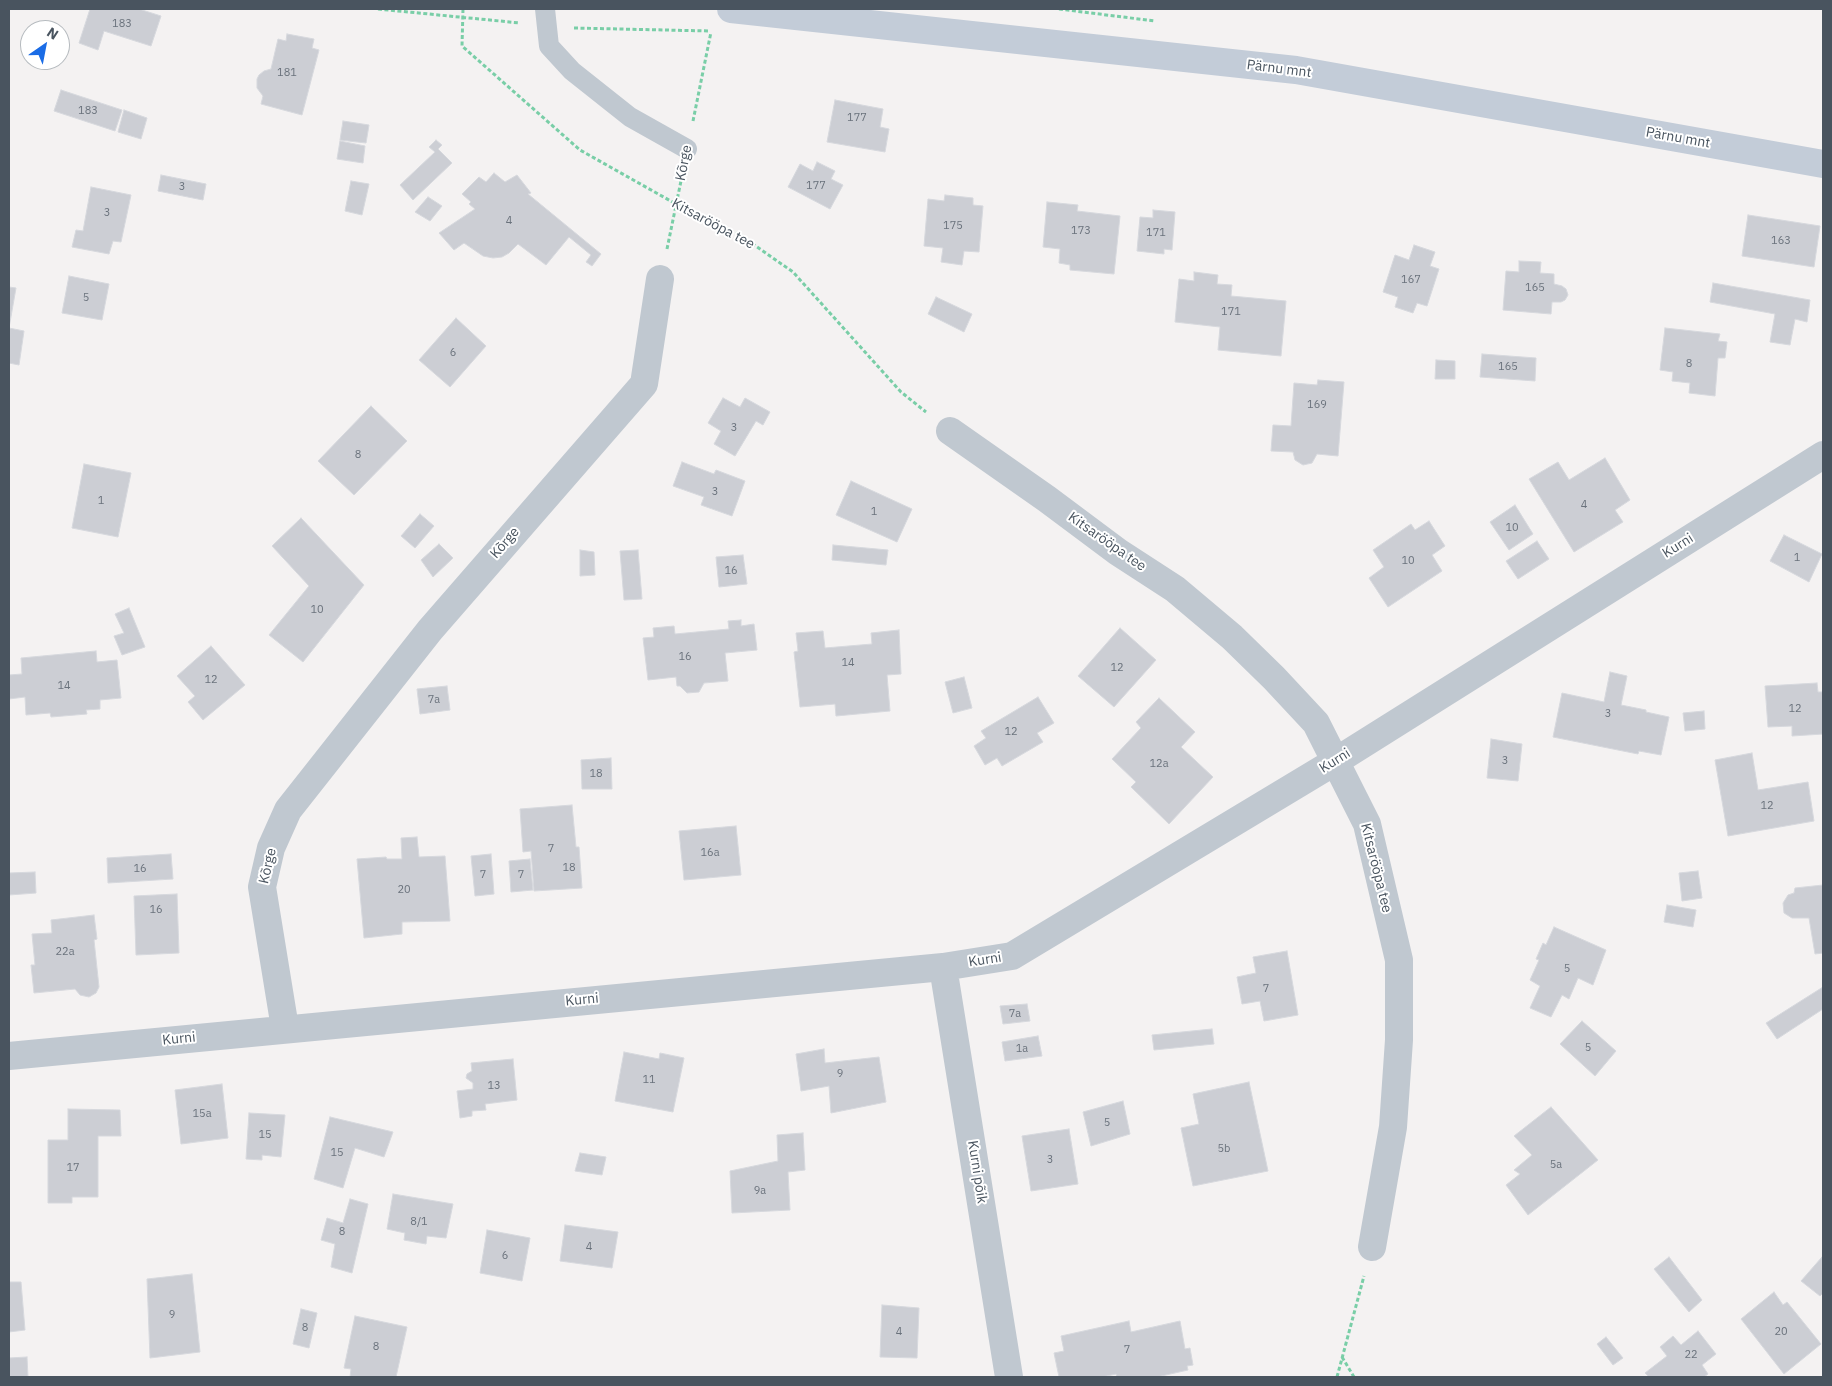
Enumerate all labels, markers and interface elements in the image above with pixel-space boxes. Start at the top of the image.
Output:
house number: 183 [112,17,132,31]
north arrow [20,20,70,70]
text: N [43,23,62,44]
street label: Pärnu mnt [1246,57,1312,81]
house number: 181 [277,66,297,80]
house number: 183 [78,104,98,118]
house number: 177 [847,111,867,125]
street label: Pärnu mnt [1644,124,1712,152]
street label: Kõrge [672,144,696,182]
house number: 177 [806,179,826,193]
house number: 3 [179,180,185,194]
street label: Kitsarööpa tee [669,195,757,253]
house number: 3 [104,206,110,220]
house number: 4 [506,214,512,228]
house number: 175 [943,219,963,233]
house number: 173 [1071,224,1091,238]
house number: 171 [1146,226,1166,240]
house number: 163 [1771,234,1791,248]
house number: 167 [1401,273,1421,287]
house number: 165 [1525,281,1545,295]
house number: 5 [83,291,89,305]
house number: 171 [1221,305,1241,319]
house number: 6 [450,346,456,360]
house number: 8 [1686,357,1692,371]
house number: 165 [1498,360,1518,374]
house number: 169 [1307,398,1327,412]
house number: 3 [731,421,737,435]
house number: 8 [355,448,361,462]
house number: 3 [712,485,718,499]
house number: 1 [98,494,104,508]
house number: 4 [1581,498,1587,512]
house number: 1 [871,505,877,519]
street label: Kitsarööpa tee [1065,509,1149,575]
house number: 10 [1505,521,1519,535]
street label: Kõrge [487,524,523,562]
street label: Kurni [1659,530,1697,562]
house number: 1 [1794,551,1800,565]
house number: 10 [1401,554,1415,568]
house number: 16 [724,564,738,578]
house number: 10 [310,603,324,617]
house number: 16 [678,650,692,664]
house number: 14 [841,656,855,670]
house number: 12 [1110,661,1124,675]
house number: 12 [204,673,218,687]
house number: 14 [57,679,71,693]
house number: 7a [428,693,440,707]
house number: 12 [1788,702,1802,716]
house number: 3 [1605,707,1611,721]
house number: 12 [1004,725,1018,739]
street label: Kurni [1316,745,1354,777]
house number: 3 [1502,754,1508,768]
house number: 12a [1149,757,1169,771]
house number: 18 [589,767,603,781]
house number: 12 [1760,799,1774,813]
street label: Kitsarööpa tee [1357,822,1395,914]
house number: 7 [548,842,554,856]
street label: Kõrge [256,846,280,886]
house number: 16a [700,846,720,860]
house number: 18 [562,861,576,875]
house number: 16 [133,862,147,876]
house number: 7 [480,868,486,882]
house number: 7 [518,868,524,882]
house number: 20 [397,883,411,897]
house number: 16 [149,903,163,917]
house number: 22a [55,945,75,959]
street label: Kurni [967,949,1003,971]
house number: 5 [1564,962,1570,976]
house number: 7 [1263,982,1269,996]
street label: Kurni [565,990,599,1010]
house number: 7a [1009,1007,1021,1021]
street label: Kurni [162,1029,196,1049]
house number: 5 [1585,1041,1591,1055]
house number: 1a [1016,1042,1028,1056]
house number: 9 [837,1067,843,1081]
house number: 11 [642,1073,656,1087]
house number: 13 [487,1079,501,1093]
house number: 15a [192,1107,212,1121]
house number: 5 [1104,1116,1110,1130]
house number: 15 [258,1128,272,1142]
street label: Kurni põik [964,1139,990,1205]
house number: 5b [1218,1142,1230,1156]
house number: 15 [330,1146,344,1160]
house number: 3 [1047,1153,1053,1167]
house number: 5a [1550,1158,1562,1172]
house number: 17 [66,1161,80,1175]
house number: 9a [754,1184,766,1198]
house number: 8/1 [410,1215,428,1229]
house number: 8 [339,1225,345,1239]
house number: 4 [586,1240,592,1254]
house number: 6 [502,1249,508,1263]
house number: 9 [169,1308,175,1322]
house number: 8 [302,1321,308,1335]
house number: 4 [896,1325,902,1339]
house number: 20 [1774,1325,1788,1339]
house number: 8 [373,1340,379,1354]
house number: 7 [1124,1343,1130,1357]
house number: 22 [1684,1348,1698,1362]

